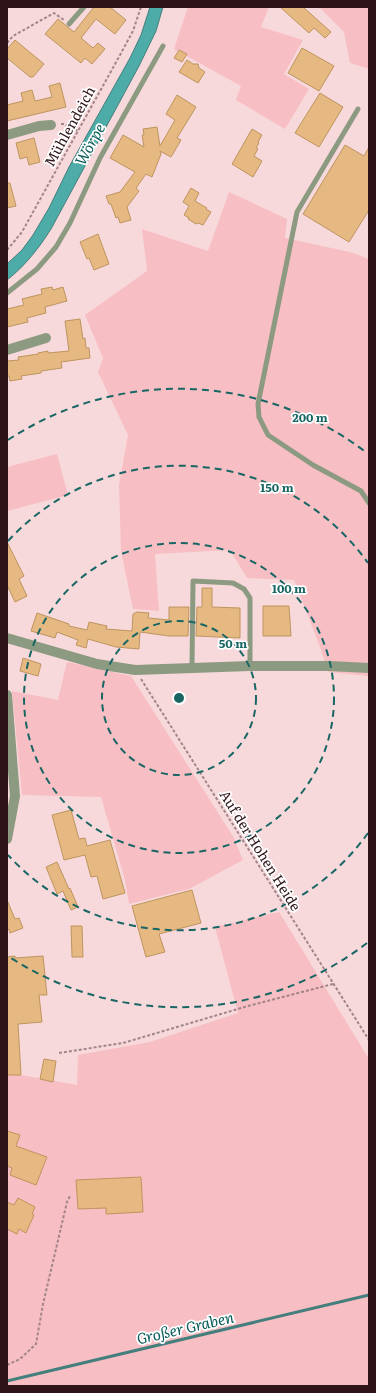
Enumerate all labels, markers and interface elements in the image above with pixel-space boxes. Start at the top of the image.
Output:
street label: Mühlendeich [39,82,99,170]
water label: Wörpe [68,119,110,169]
text: 200 m [292,408,328,426]
text: 150 m [260,478,294,496]
text: 100 m [272,579,306,597]
text: 50 m [219,634,247,652]
centre of rings [172,691,186,705]
street label: Auf der Hohen Heide [216,786,306,914]
water label: Großer Graben [134,1305,236,1349]

